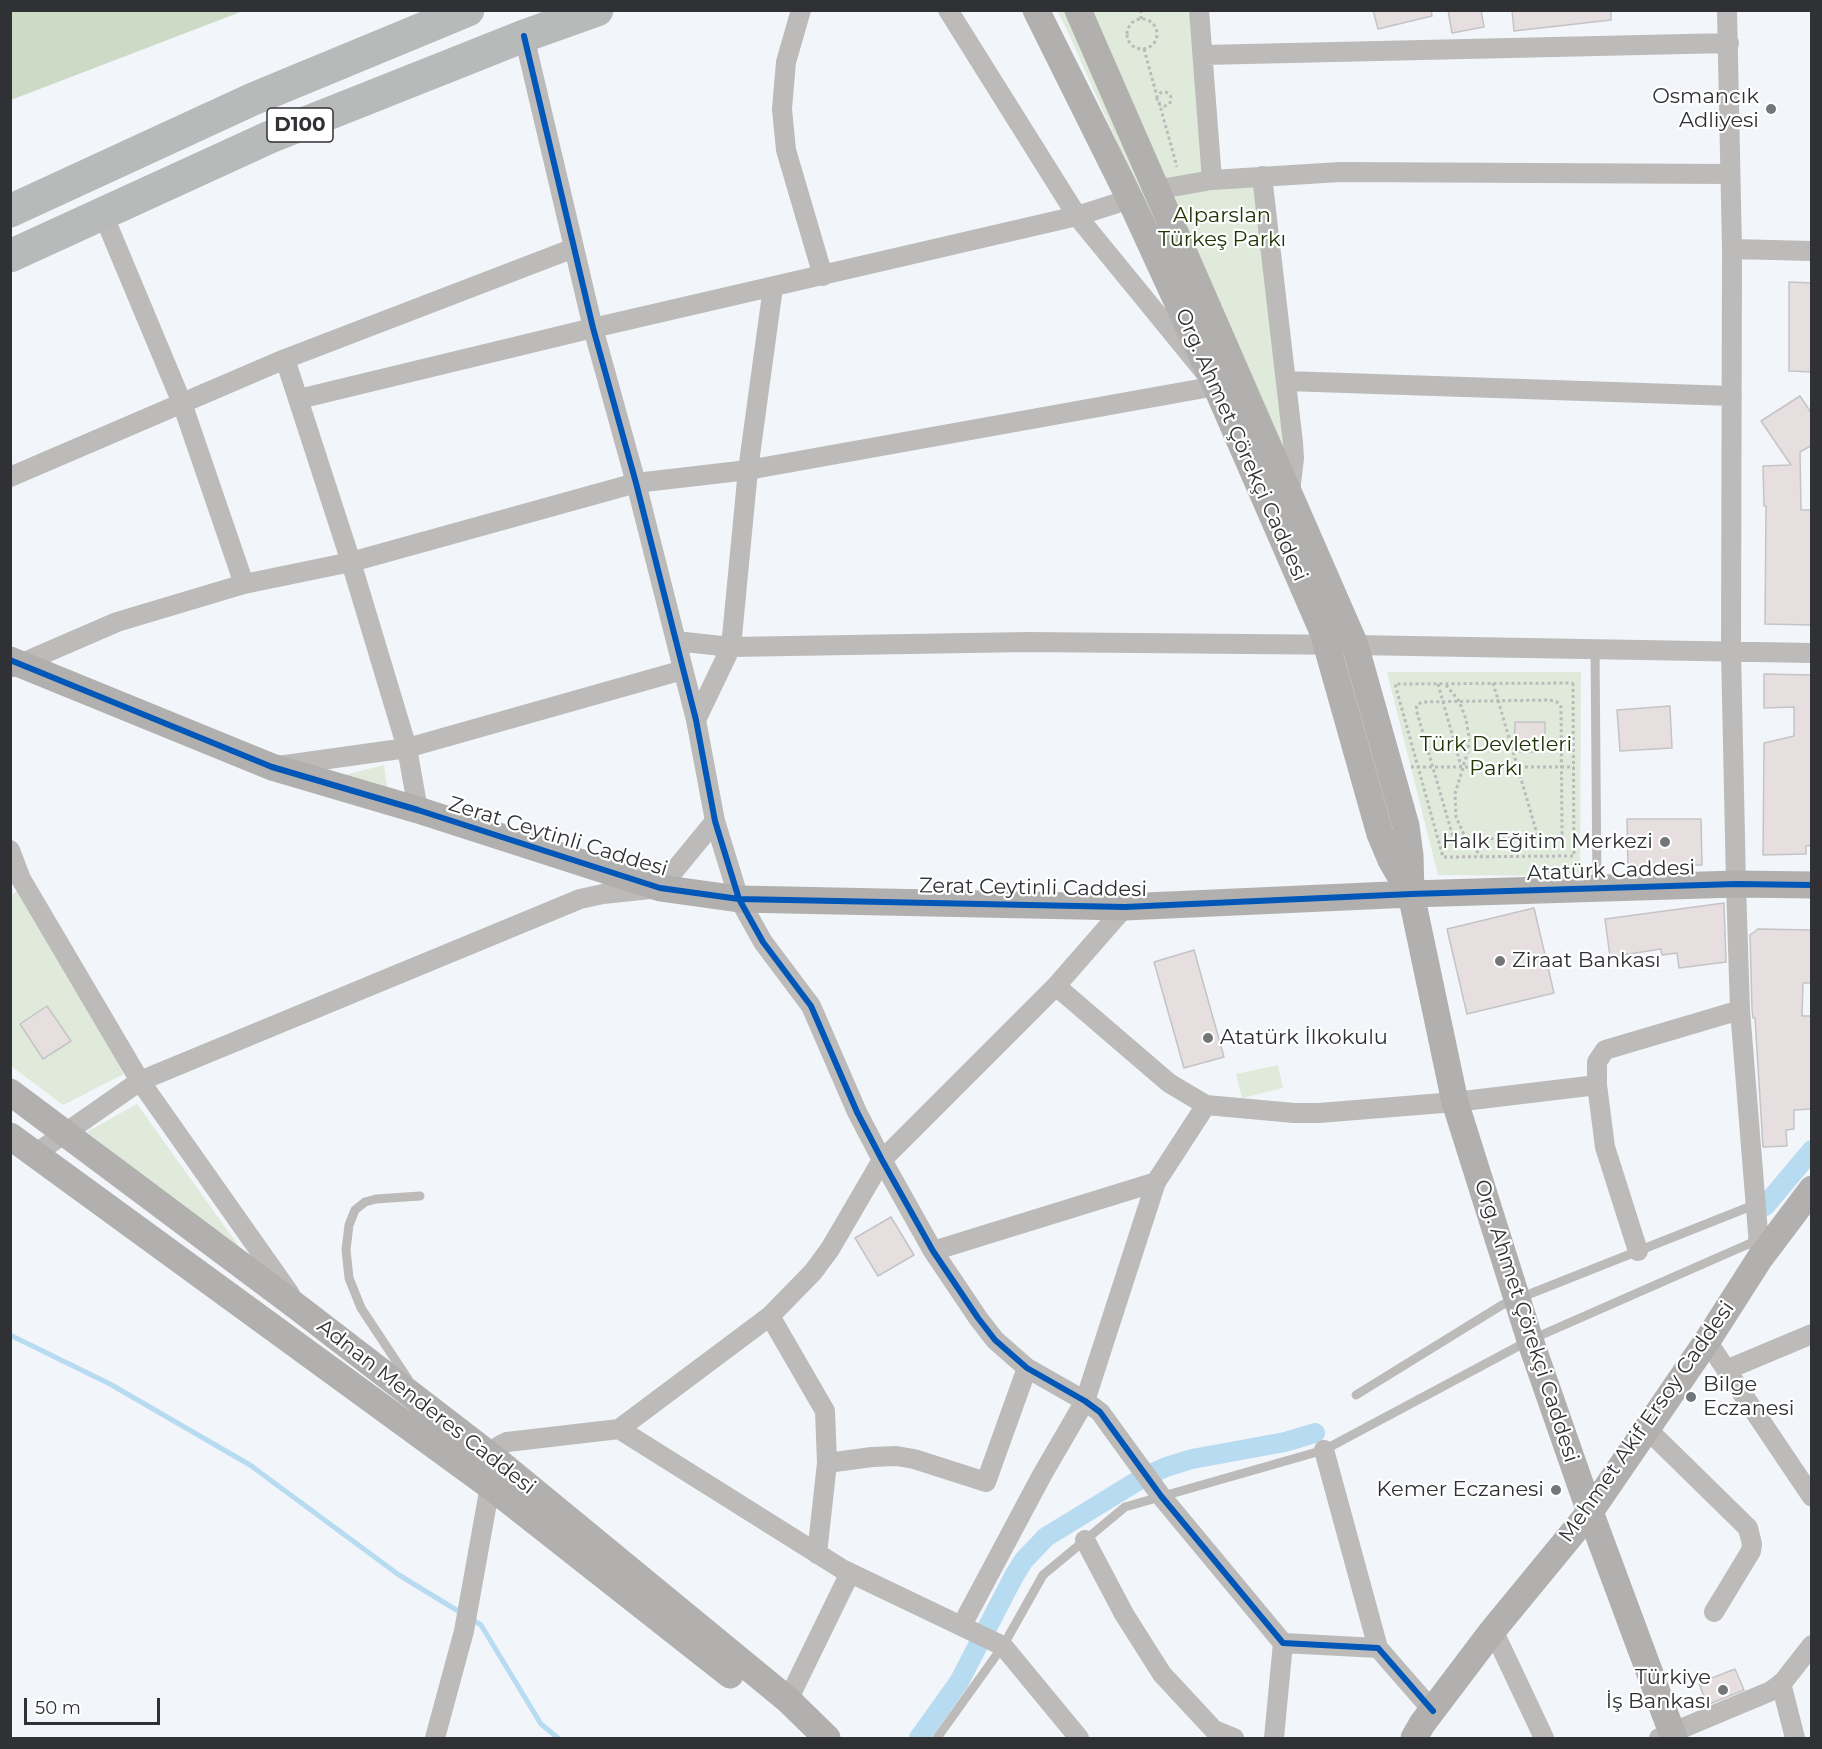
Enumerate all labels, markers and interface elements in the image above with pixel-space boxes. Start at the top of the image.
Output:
place label: Osmancık Adliyesi [1652,84,1759,134]
marker: Osmancık Adliyesi [1764,102,1778,116]
road number: D100 [267,108,333,142]
park label: Alparslan Türkeş Parkı [1158,203,1286,253]
street label: Org. Ahmet Çörekçi Caddesi [1169,305,1313,585]
park label: Türk Devletleri Parkı [1420,732,1572,782]
street label: Zerat Ceytinli Caddesi [445,792,671,882]
place label: Halk Eğitim Merkezi [1442,829,1653,855]
marker: Halk Eğitim Merkezi [1658,835,1672,849]
street label: Atatürk Caddesi [1526,855,1696,887]
street label: Zerat Ceytinli Caddesi [919,873,1147,903]
place label: Ziraat Bankası [1512,948,1661,974]
marker: Ziraat Bankası [1493,954,1507,968]
place label: Atatürk İlkokulu [1220,1025,1388,1051]
marker: Atatürk İlkokulu [1201,1031,1215,1045]
street label: Org. Ahmet Çörekçi Caddesi [1468,1176,1584,1466]
street label: Mehmet Akif Ersoy Caddesi [1554,1297,1740,1547]
street label: Adnan Menderes Caddesi [312,1314,540,1500]
place label: Bilge Eczanesi [1703,1372,1794,1422]
marker: Bilge Eczanesi [1684,1390,1698,1404]
place label: Kemer Eczanesi [1377,1477,1544,1503]
marker: Kemer Eczanesi [1549,1483,1563,1497]
place label: Türkiye İş Bankası [1606,1665,1711,1715]
marker: Türkiye İş Bankası [1716,1683,1730,1697]
scale bar [27,1686,164,1724]
text: 50 m [35,1697,81,1719]

